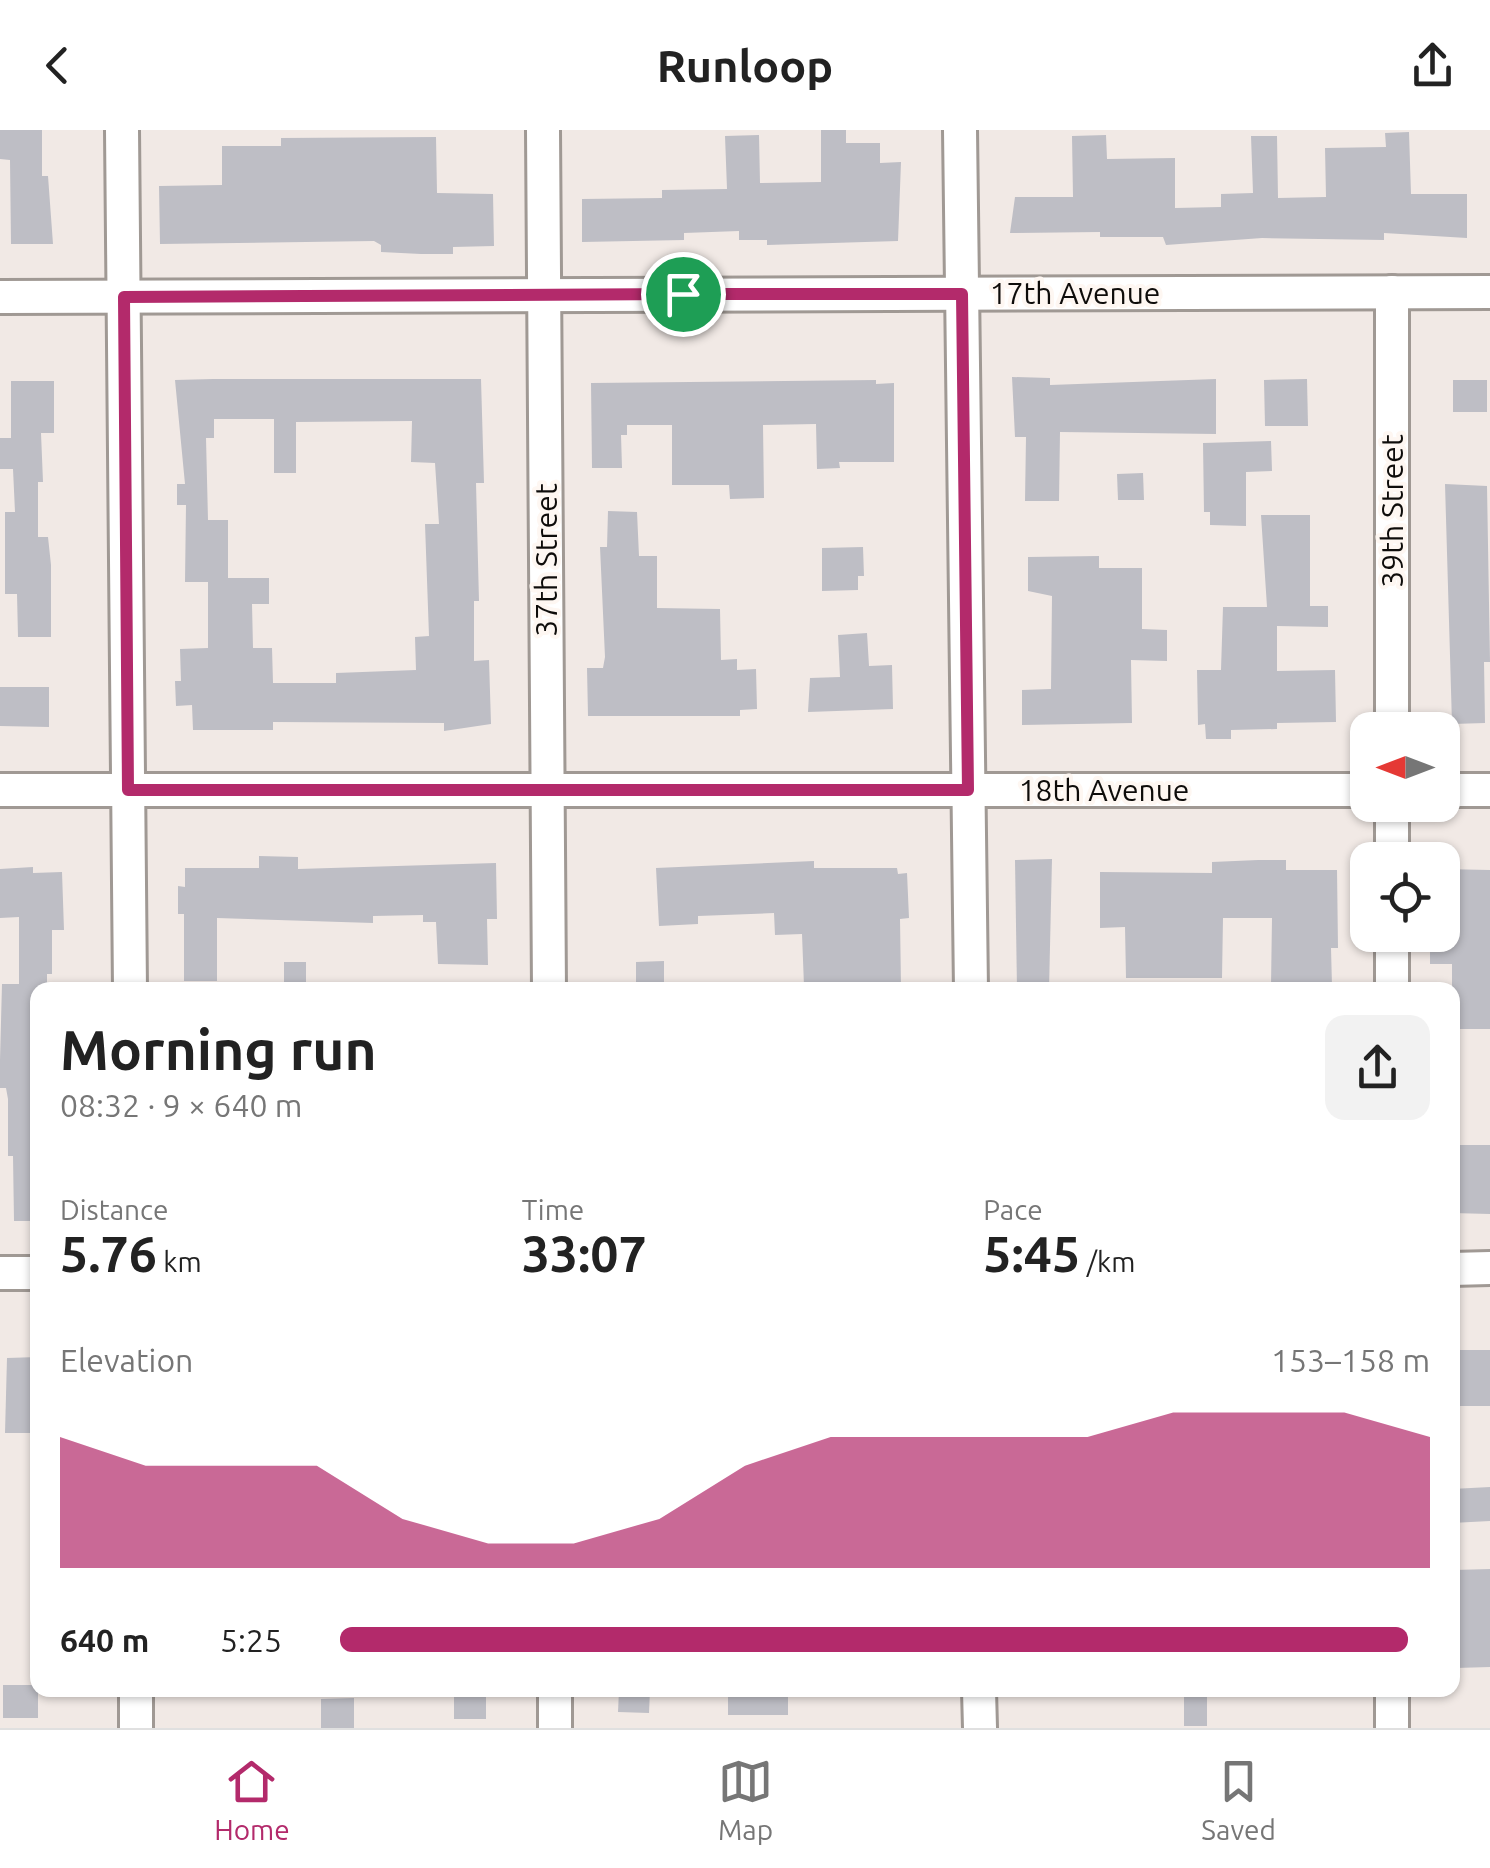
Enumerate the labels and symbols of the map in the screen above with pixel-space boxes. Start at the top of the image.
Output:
pin [641,252,726,337]
street label: 17th Avenue [990,276,1160,310]
street label: 39th Street [1375,434,1409,588]
street label: 37th Street [529,483,563,637]
north arrow [1350,712,1460,822]
street label: 18th Avenue [1019,773,1189,807]

